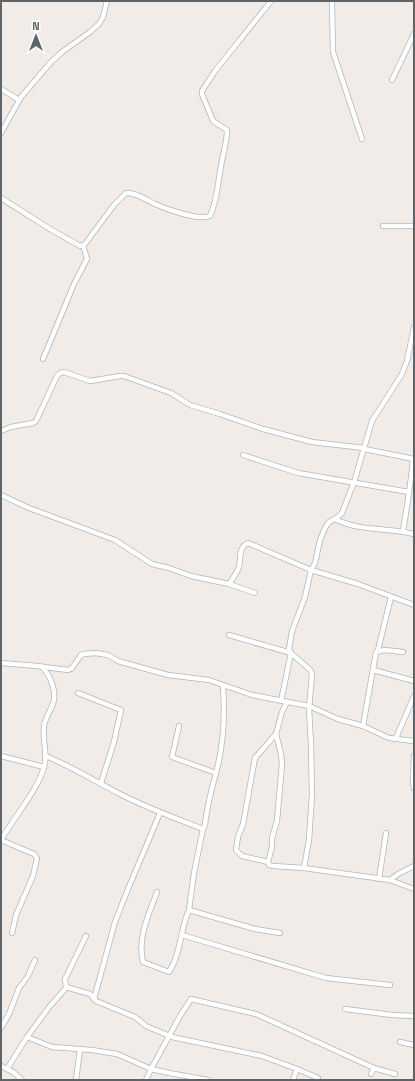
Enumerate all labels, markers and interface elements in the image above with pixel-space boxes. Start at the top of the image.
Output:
north arrow [16,16,56,56]
text: N [32,19,40,33]

